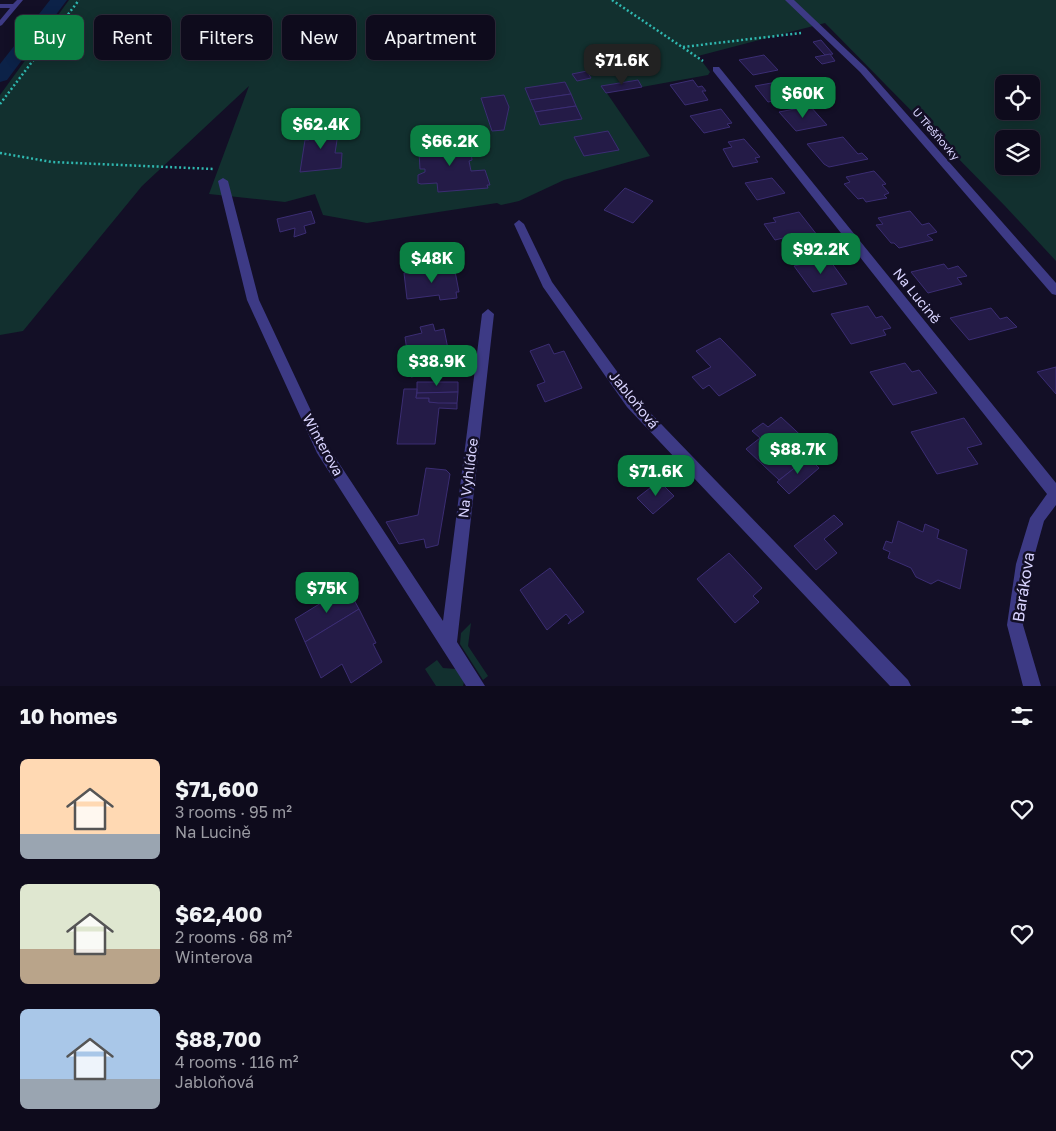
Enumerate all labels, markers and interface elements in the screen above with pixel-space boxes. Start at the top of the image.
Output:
chip: Buy [15,15,84,60]
chip: Rent [94,15,171,60]
chip: Filters [181,15,272,60]
chip: New [282,15,356,60]
chip: Apartment [366,15,495,60]
pin: $71.6K [581,44,663,86]
text: $71.6K [595,50,649,70]
map controls [995,75,1040,175]
button: locate [995,75,1040,120]
pin: $60K [773,76,833,119]
text: $60K [782,83,824,103]
street label: U Třešňovky [910,105,963,162]
pin: $62.4K [280,108,362,150]
text: $62.4K [292,114,350,134]
pin: $66.2K [409,124,491,167]
button: layers [995,130,1040,175]
text: $66.2K [421,131,479,151]
pin: $92.2K [780,232,862,275]
text: $92.2K [792,239,850,259]
pin: $48K [402,242,462,284]
text: $48K [411,248,453,268]
street label: Na Lucině [890,265,945,327]
pin: $38.9K [396,344,478,387]
text: $38.9K [408,351,466,371]
street label: Jabloňová [606,367,663,432]
street label: Winterova [299,411,347,479]
pin: $88.7K [757,432,839,475]
street label: Na Vyhlídce [454,437,481,519]
text: $88.7K [770,439,826,459]
pin: $71.6K [615,454,697,497]
text: $71.6K [629,461,683,481]
street label: Barákova [1008,551,1038,623]
pin: $75K [297,572,357,614]
text: $75K [307,578,347,598]
icon: filters [1008,702,1036,730]
text: 10 homes [20,703,118,729]
text: $71,600 [175,776,259,802]
icon: home [60,779,120,839]
icon: heart [1008,795,1036,823]
text: 3 rooms · 95 m² [175,802,292,822]
text: Na Lucině [175,822,251,842]
text: $62,400 [175,901,262,927]
icon: home [60,904,120,964]
icon: heart [1008,920,1036,948]
text: 2 rooms · 68 m² [175,927,292,947]
text: Winterova [175,947,253,967]
text: $88,700 [175,1026,261,1052]
icon: home [60,1029,120,1089]
icon: heart [1008,1045,1036,1073]
text: 4 rooms · 116 m² [175,1052,299,1072]
text: Jabloňová [175,1072,254,1092]

